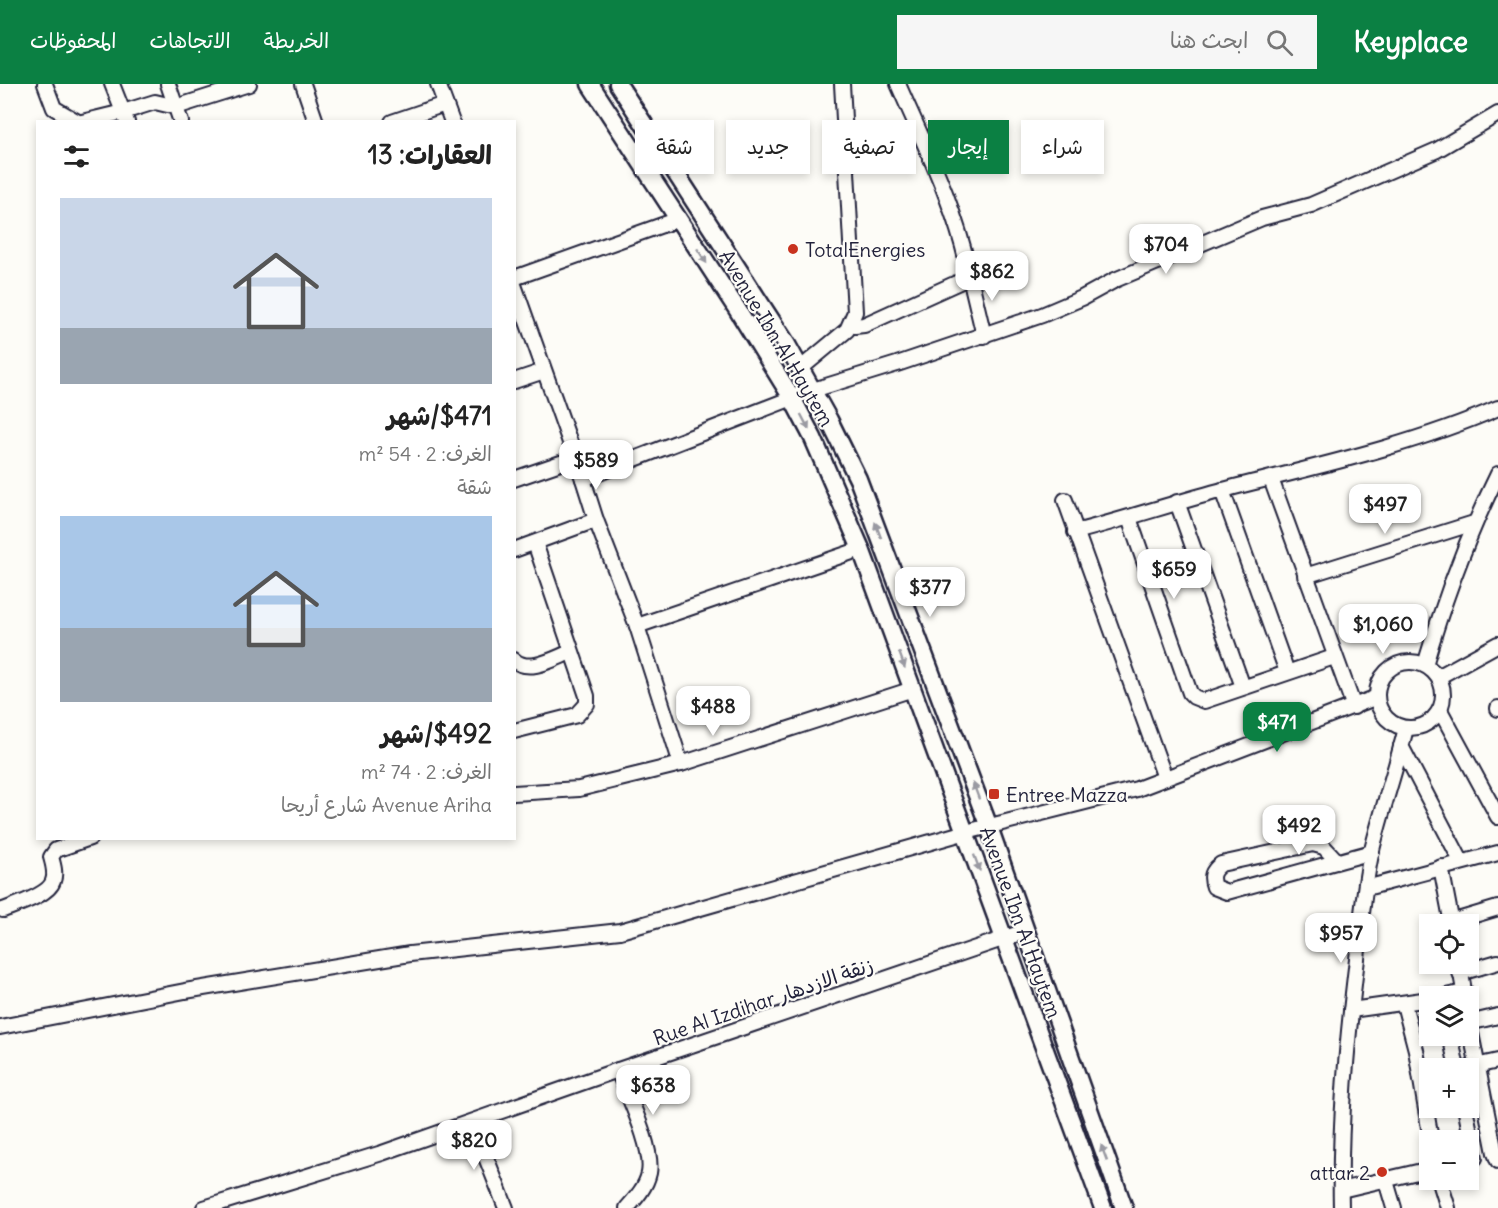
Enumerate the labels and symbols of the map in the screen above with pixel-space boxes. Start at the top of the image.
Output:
pin: $704 [1130,224,1202,275]
place label: TotalEnergies [805,237,925,262]
marker: TotalEnergies [786,242,800,256]
street label: Avenue Ibn Al Haytem [714,245,840,431]
one-way arrow [697,248,708,264]
pin: $862 [956,251,1028,302]
one-way arrow [800,413,810,430]
pin: $589 [560,440,632,491]
pin: $497 [1349,484,1421,535]
one-way arrow [873,520,883,538]
pin: $659 [1138,549,1210,600]
pin: $377 [894,567,966,618]
pin: $1,060 [1334,604,1432,655]
one-way arrow [898,651,908,669]
pin: $488 [677,686,749,737]
pin: $471 [1241,702,1313,753]
one-way arrow [970,782,980,800]
place label: Entree Mazza [1006,782,1128,807]
marker: Entree Mazza [987,787,1001,801]
pin: $492 [1263,805,1335,856]
street label: Avenue Ibn Al Haytem [975,823,1067,1021]
one-way arrow [972,854,982,872]
pin: $957 [1305,913,1377,964]
street label: Rue Al Izdihar زنقة الازدهار [650,952,876,1050]
pin: $638 [617,1065,689,1116]
pin: $820 [438,1120,510,1171]
one-way arrow [1098,1144,1108,1162]
place label: attar 2 [1310,1160,1370,1185]
marker: attar 2 [1375,1165,1389,1179]

